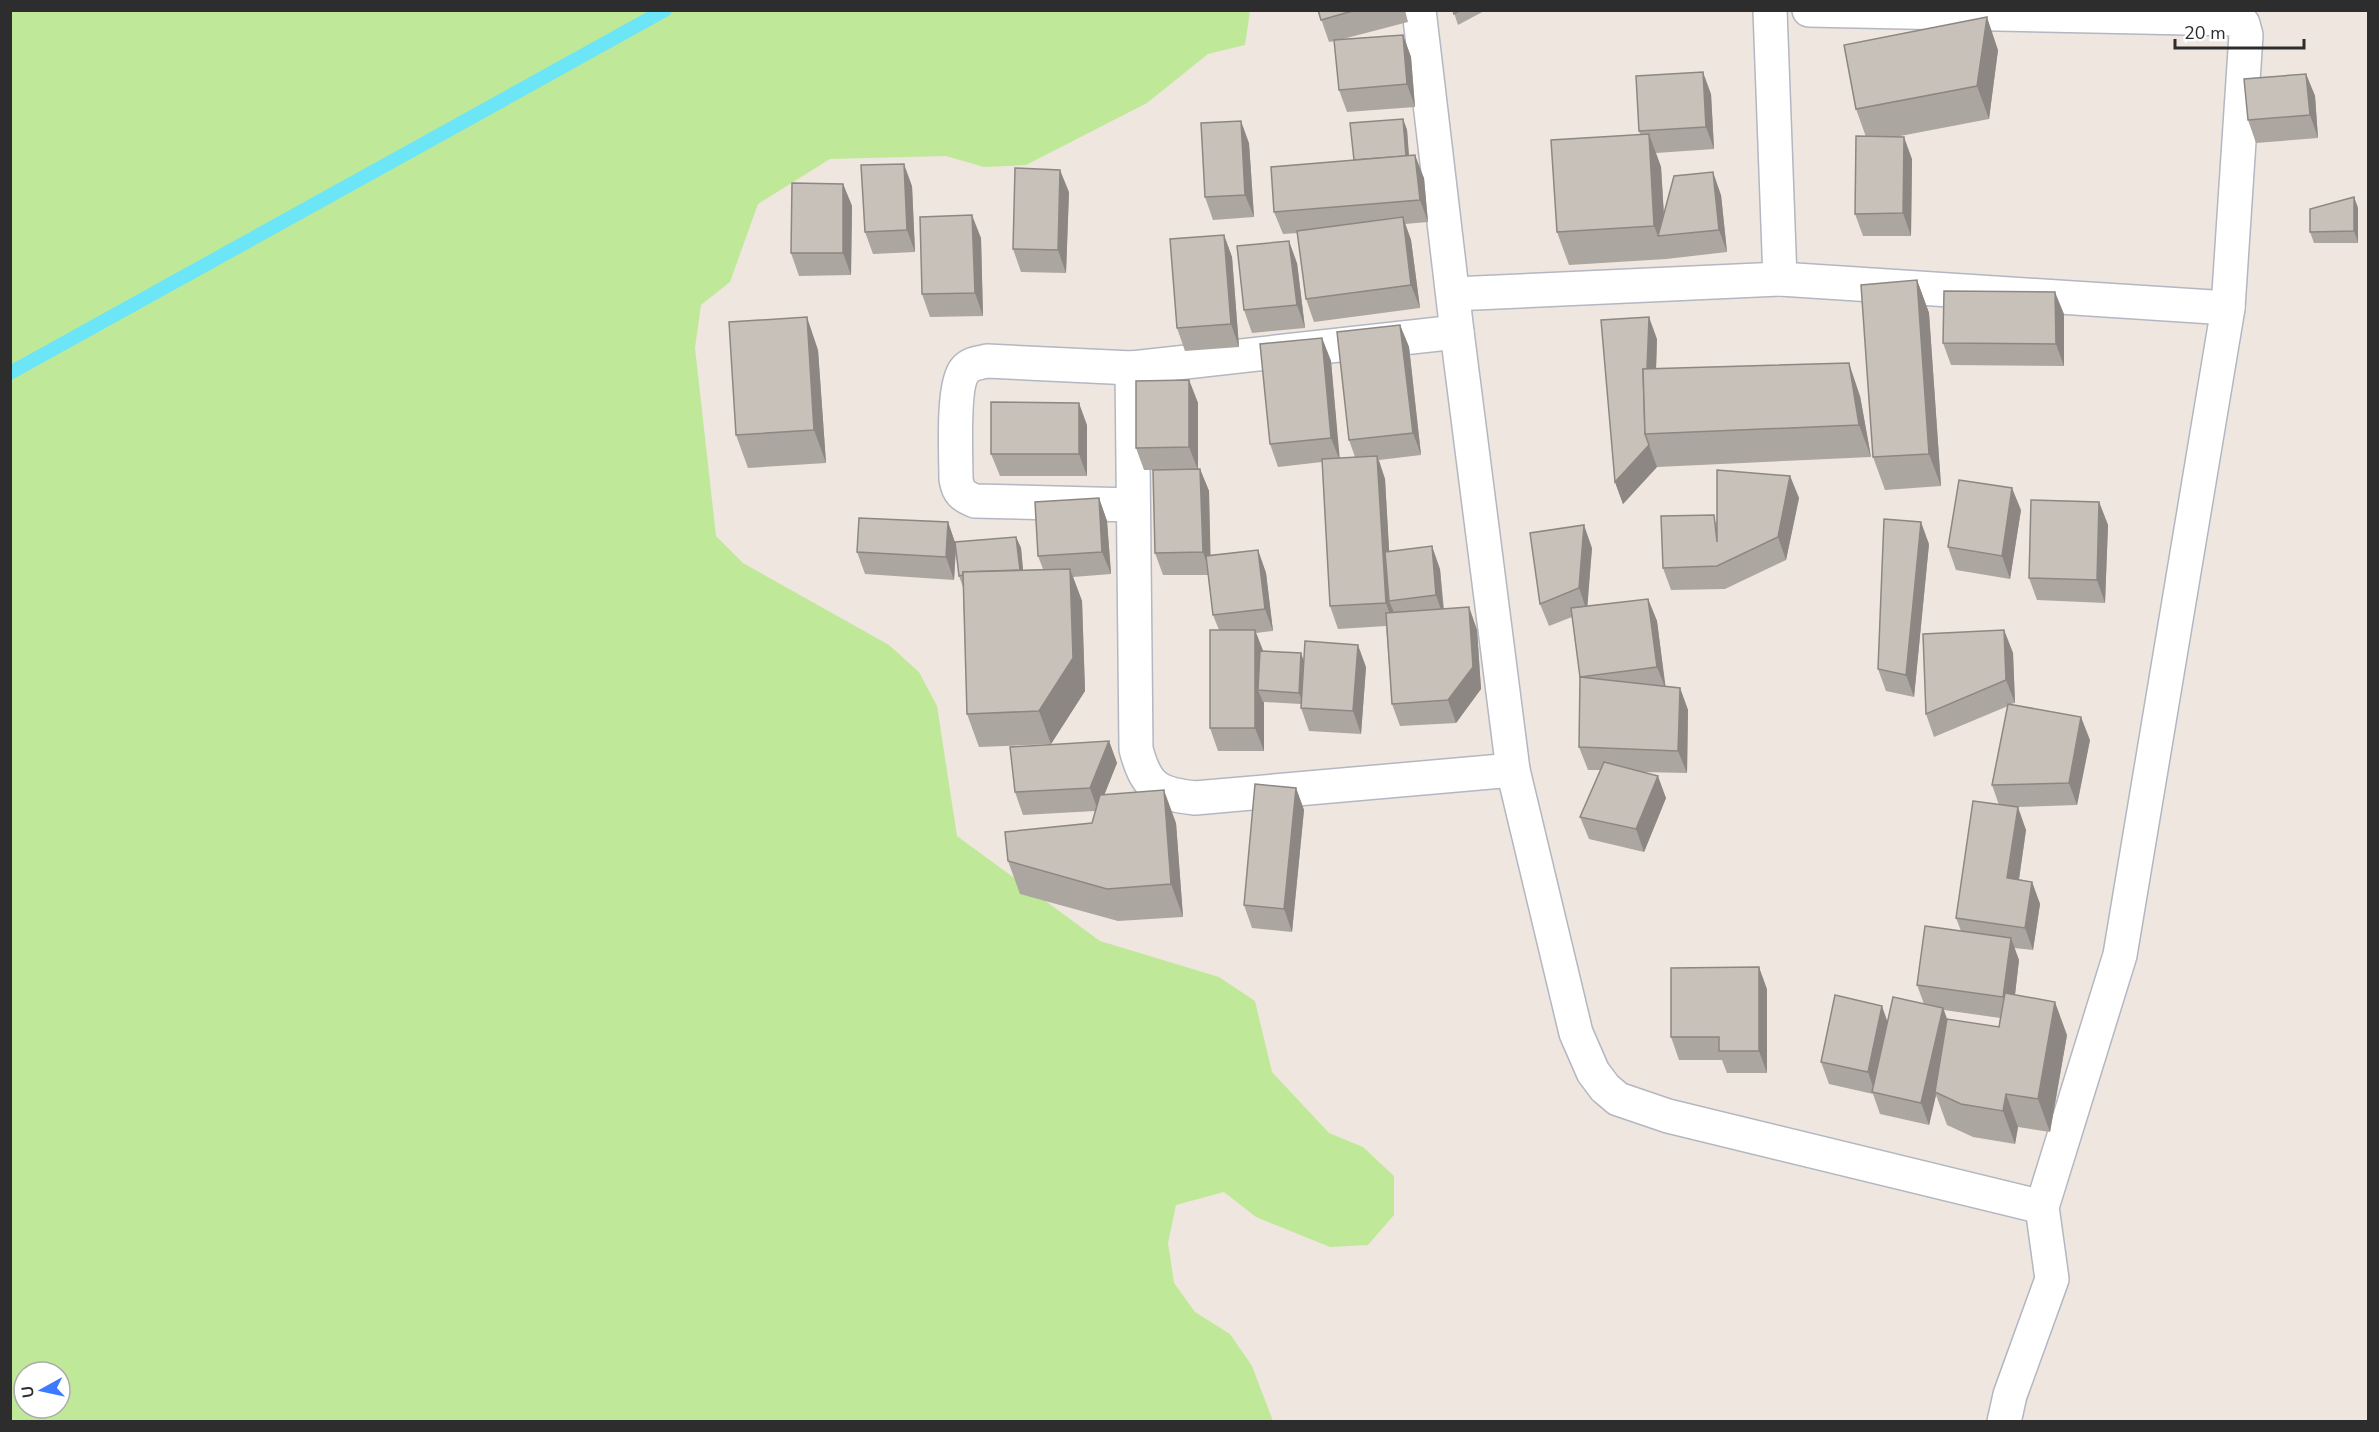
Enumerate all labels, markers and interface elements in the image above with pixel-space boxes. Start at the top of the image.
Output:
scale bar [2175,12,2304,50]
text: 20 m [2184,21,2226,45]
north arrow [12,1360,72,1420]
text: U [16,1385,40,1399]

